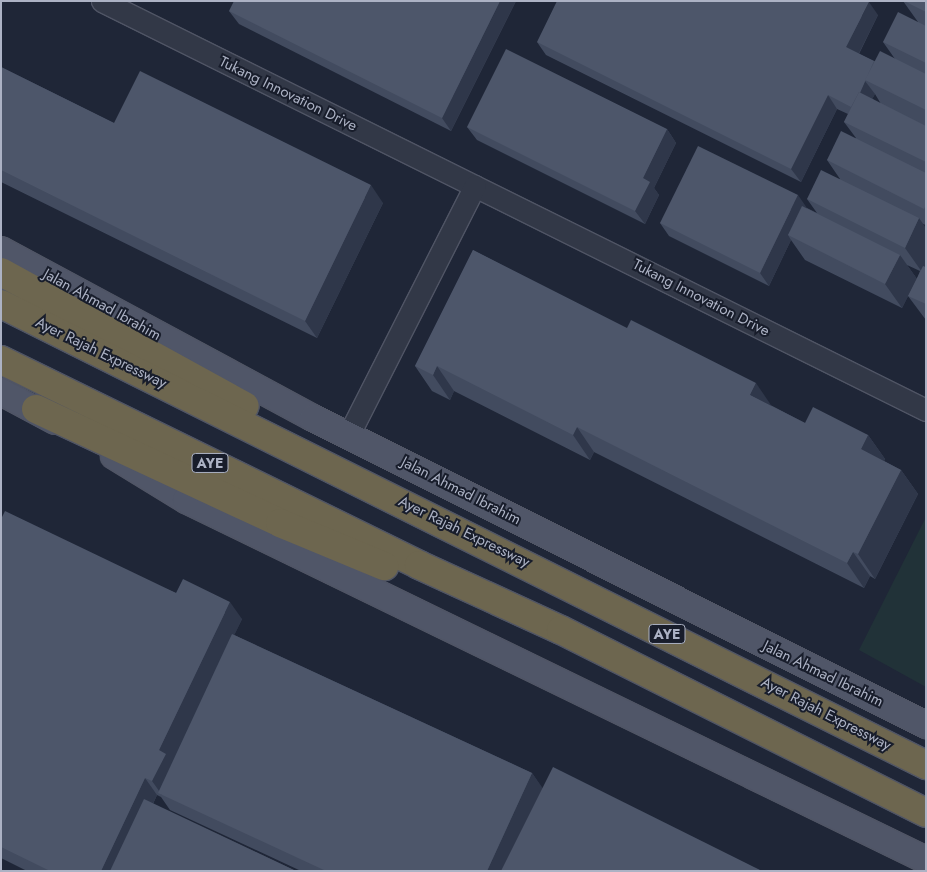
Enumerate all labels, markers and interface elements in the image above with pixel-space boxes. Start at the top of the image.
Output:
street label: Tukang Innovation Drive [216,53,360,135]
street label: Tukang Innovation Drive [630,256,772,340]
street label: Jalan Ahmad Ibrahim [40,265,164,345]
street label: Ayer Rajah Expressway [33,313,169,393]
road number: AYE [191,452,229,474]
street label: Jalan Ahmad Ibrahim [398,453,524,529]
street label: Ayer Rajah Expressway [396,492,532,572]
road number: AYE [648,622,686,646]
street label: Jalan Ahmad Ibrahim [760,637,886,711]
street label: Ayer Rajah Expressway [758,673,894,755]

